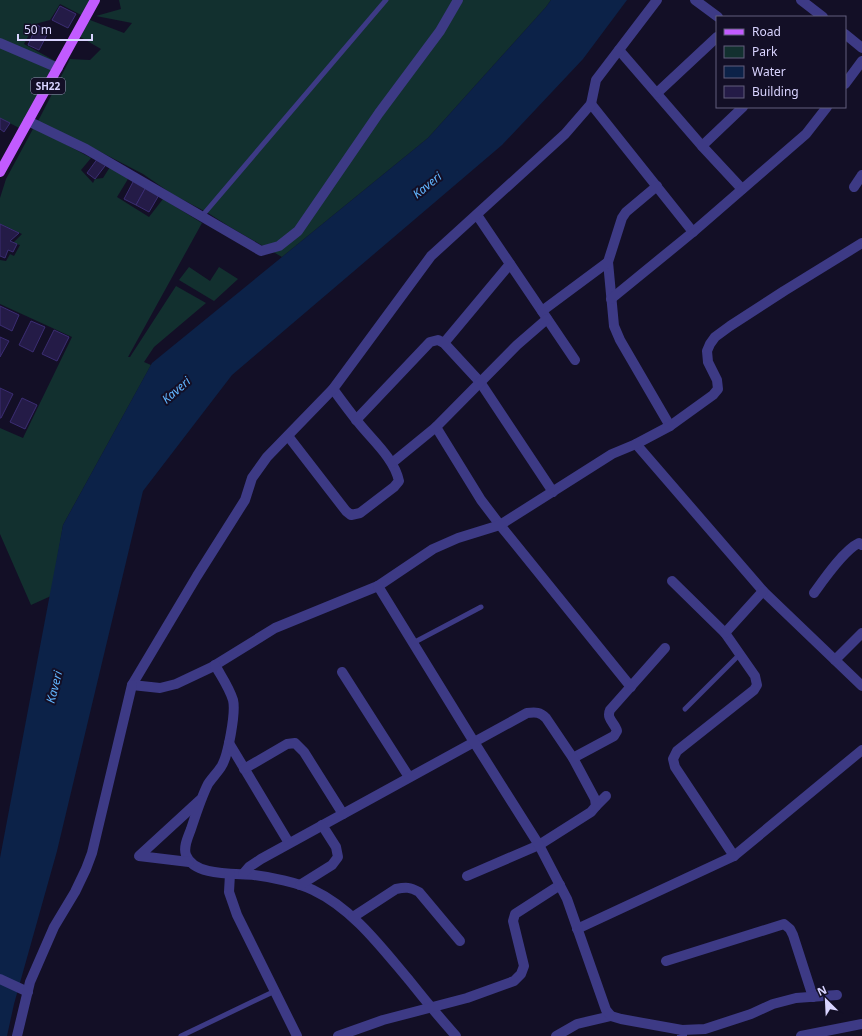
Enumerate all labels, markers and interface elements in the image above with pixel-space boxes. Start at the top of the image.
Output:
scale bar [18,16,92,42]
legend [716,16,846,108]
text: 50 m [24,21,52,38]
text: Road [752,23,781,40]
text: Park [752,43,778,60]
text: Water [752,63,786,80]
road number: SH22 [31,78,65,94]
text: Building [752,83,799,100]
water label: Kaveri [409,167,446,202]
water label: Kaveri [158,372,195,407]
water label: Kaveri [42,668,66,705]
north arrow [806,980,846,1020]
text: N [815,982,829,999]

